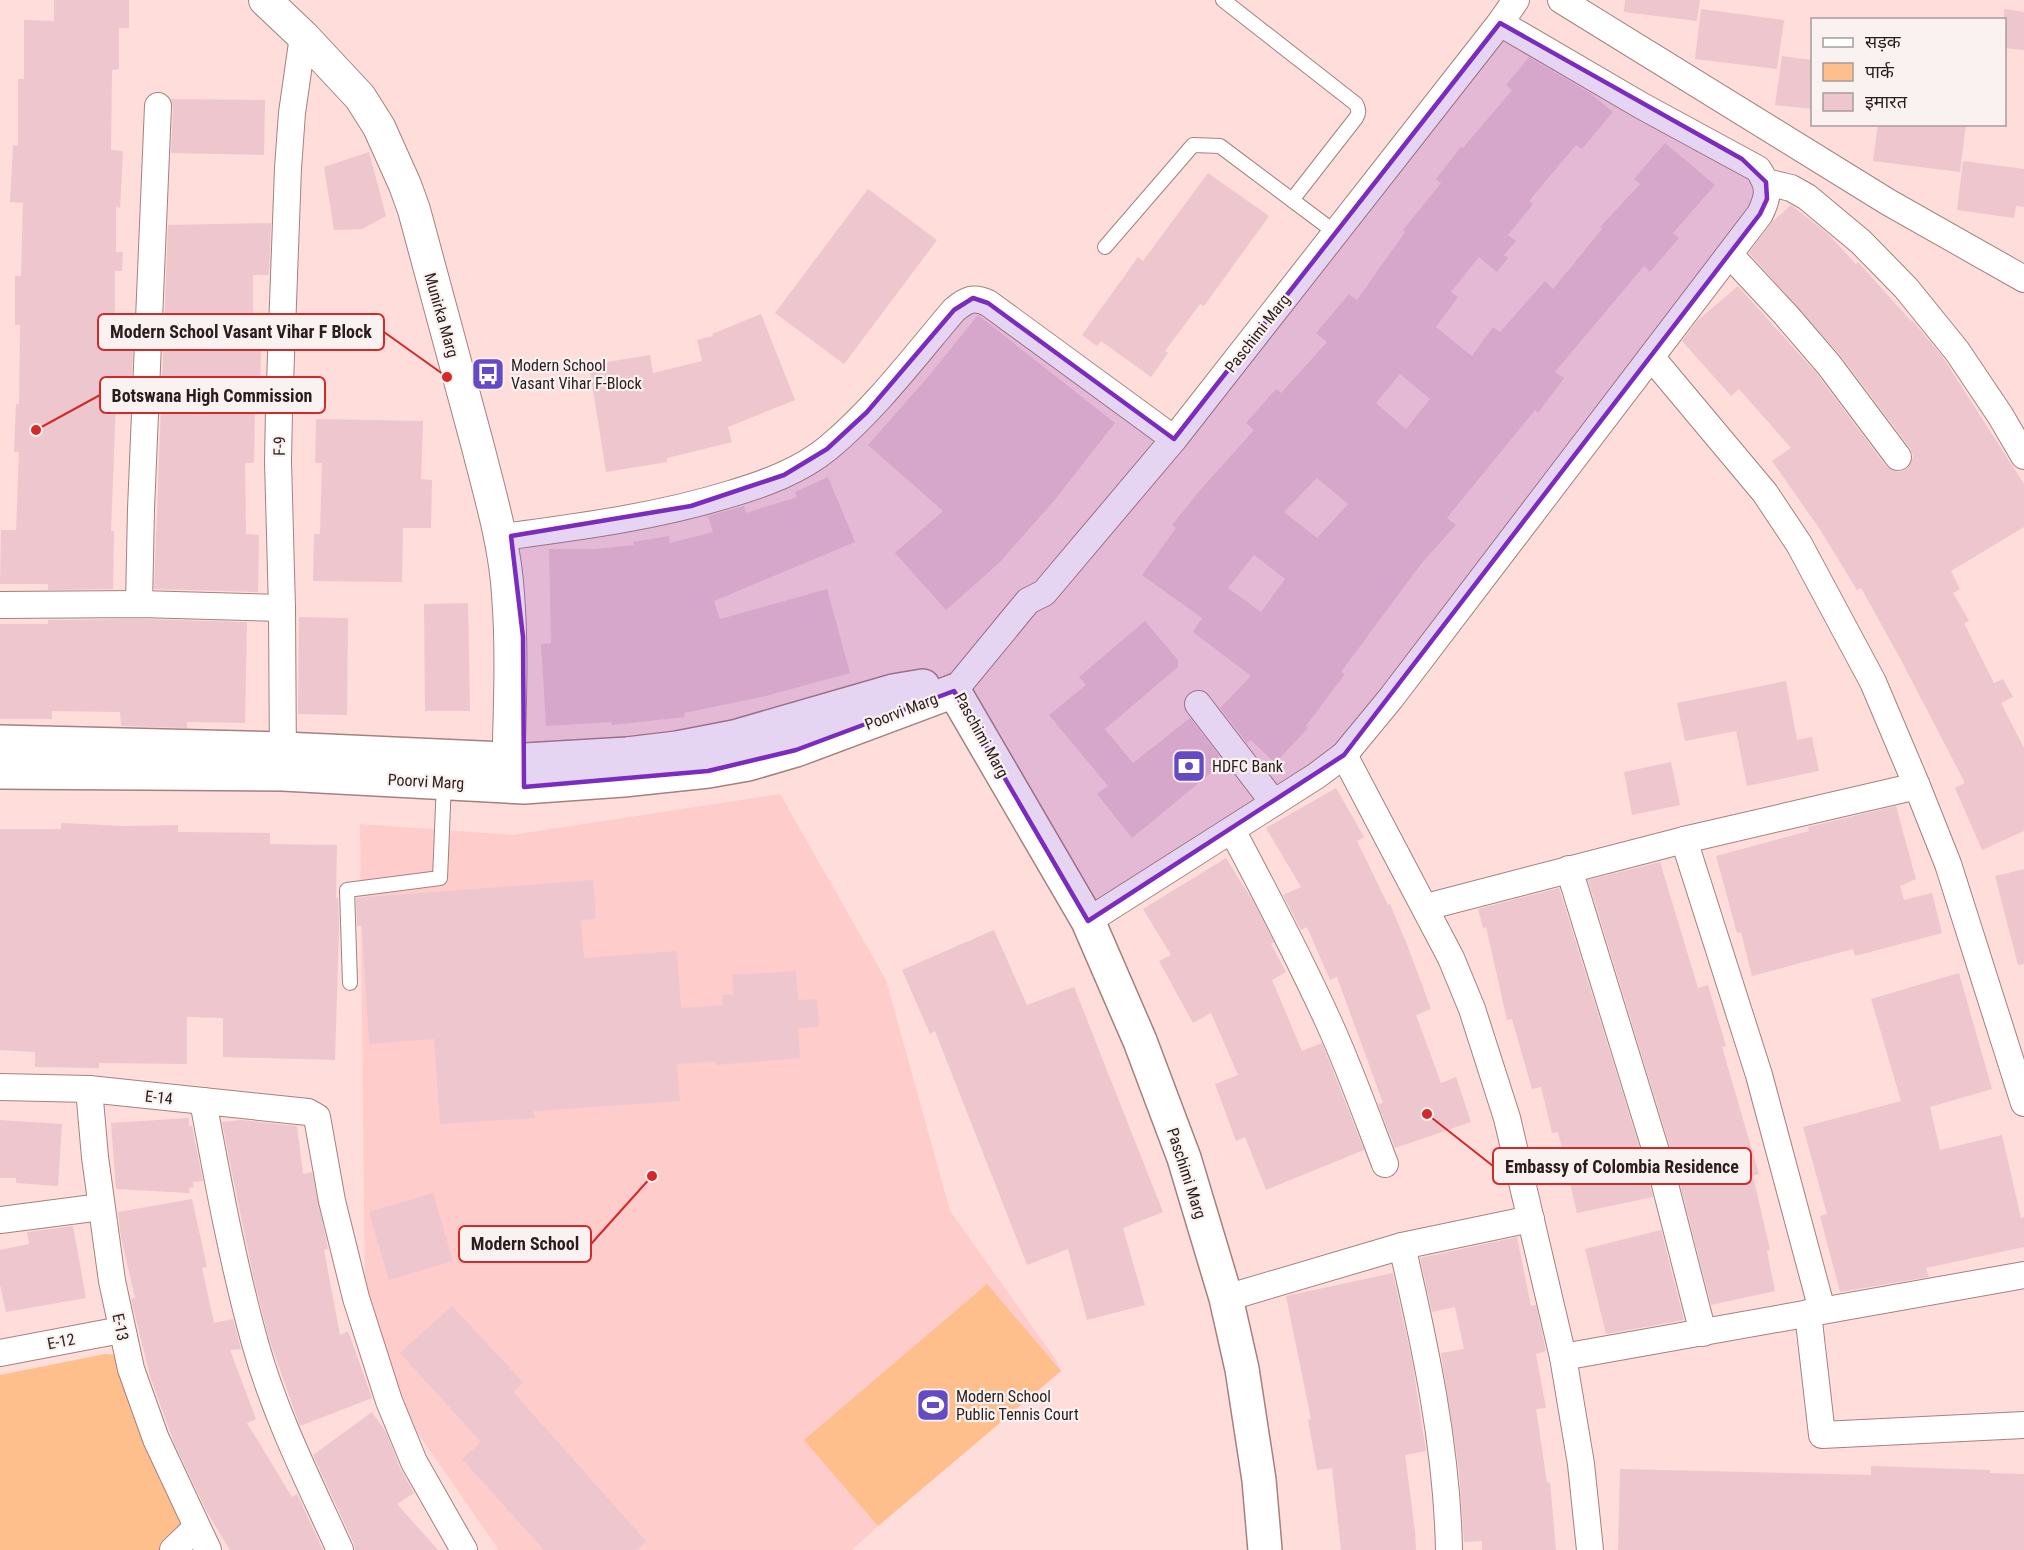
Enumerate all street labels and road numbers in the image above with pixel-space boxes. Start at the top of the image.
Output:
street label: Munirka Marg [420,271,463,360]
street label: Paschimi Marg [1221,290,1294,376]
street label: F-9 [270,436,289,456]
street label: Poorvi Marg [862,689,940,734]
street label: Paschimi Marg [950,689,1013,781]
street label: Poorvi Marg [387,770,465,793]
street label: E-14 [144,1087,174,1108]
street label: Paschimi Marg [1163,1125,1210,1221]
street label: E-13 [108,1312,133,1343]
street label: E-12 [46,1330,77,1353]

